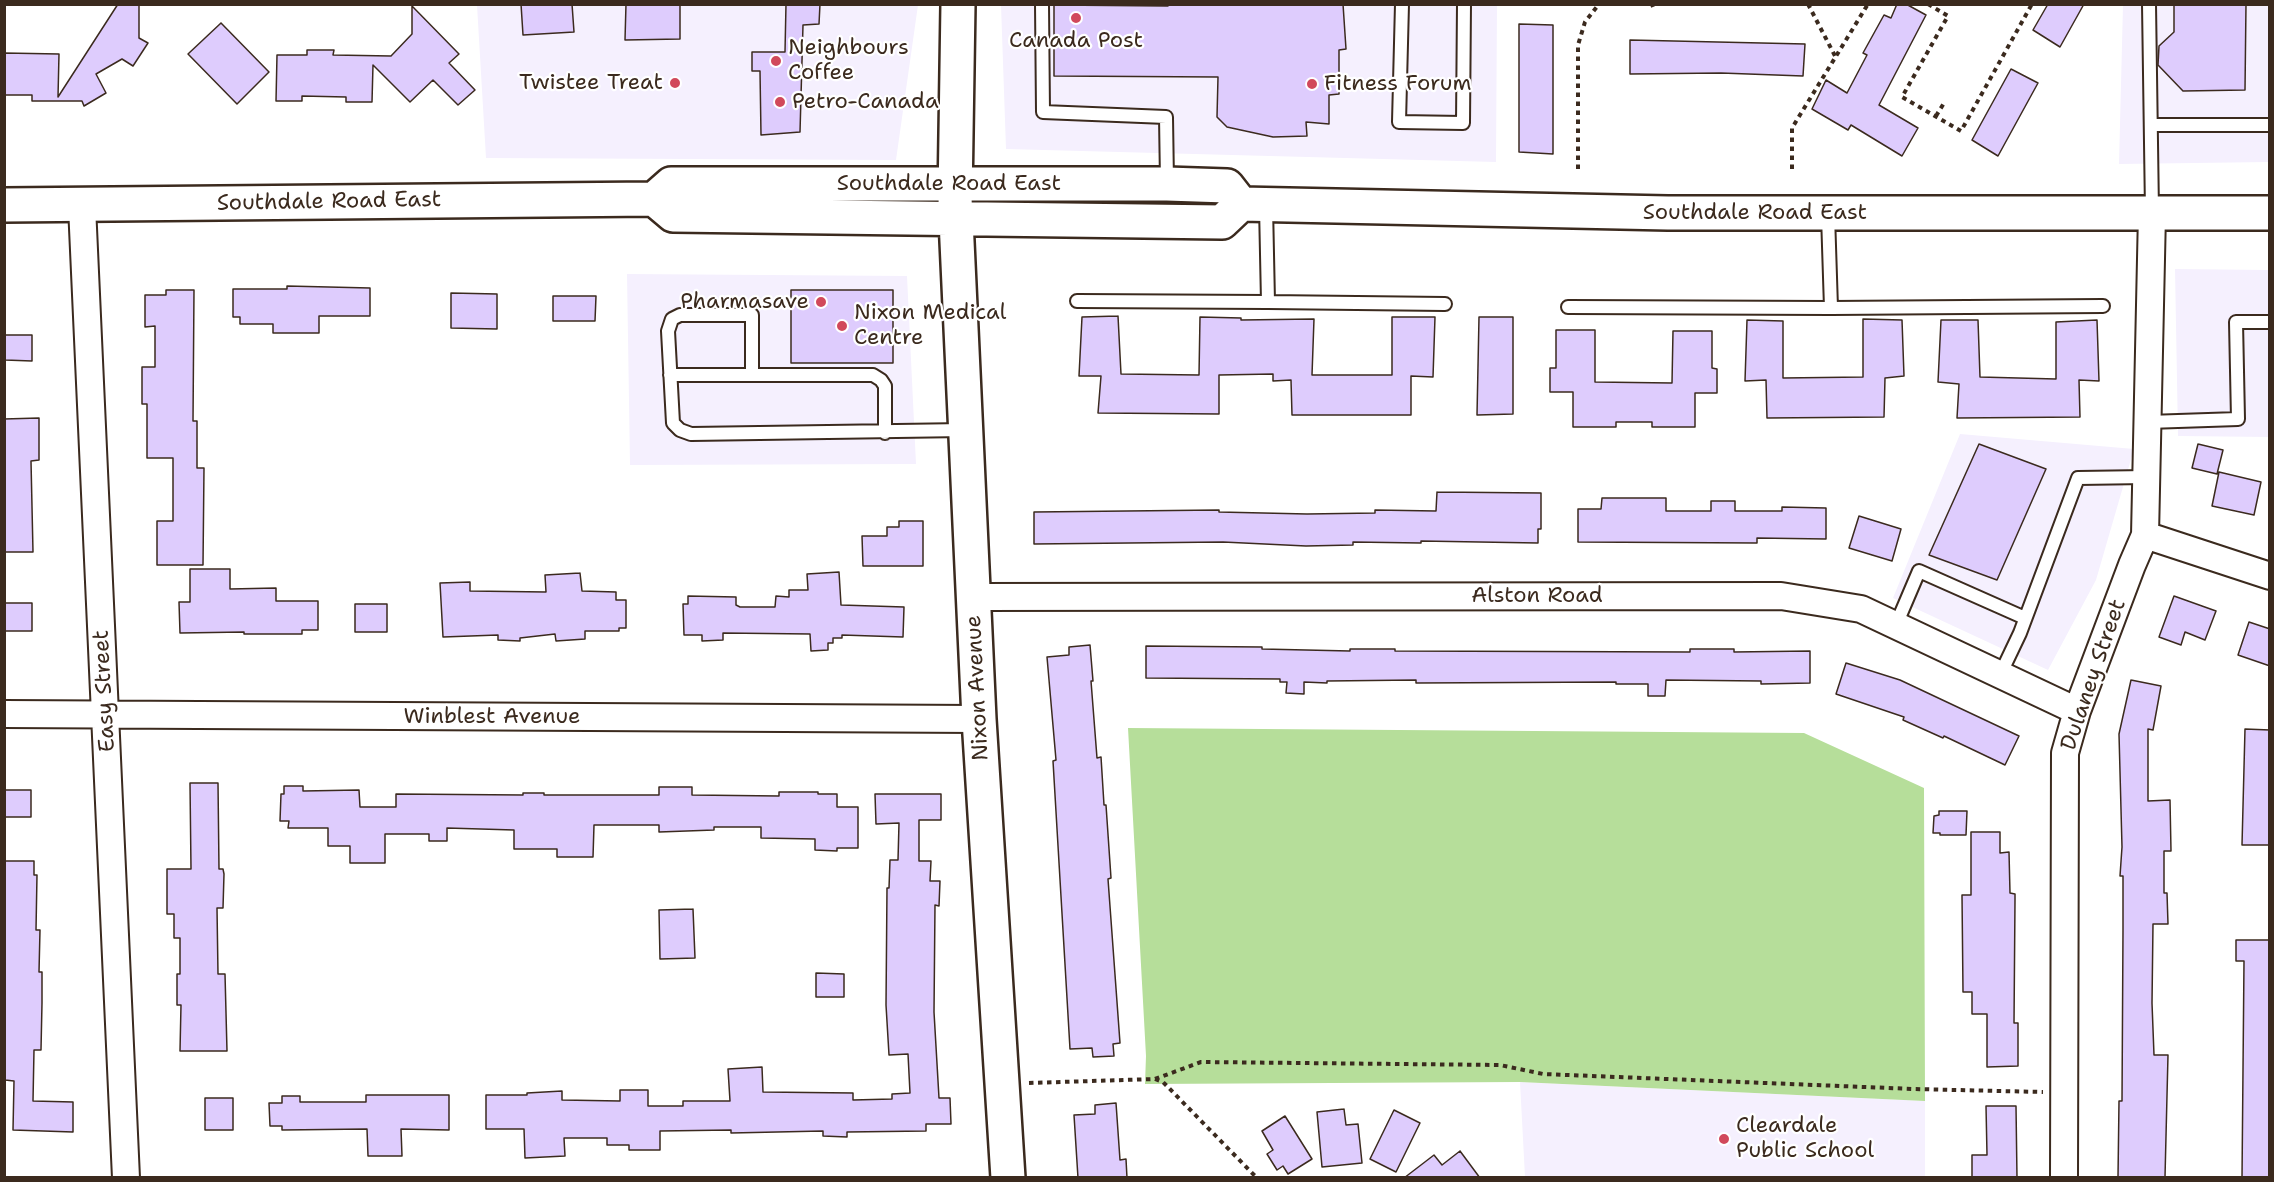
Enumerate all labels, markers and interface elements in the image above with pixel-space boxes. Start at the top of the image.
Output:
marker: Canada Post [1069,11,1083,25]
place label: Canada Post [1009,28,1143,54]
place label: Neighbours Coffee [788,35,909,86]
marker: Neighbours Coffee [769,54,783,68]
place label: Twistee Treat [519,70,663,96]
place label: Fitness Forum [1324,71,1471,97]
marker: Twistee Treat [668,76,682,90]
marker: Fitness Forum [1305,77,1319,91]
place label: Petro-Canada [792,89,939,115]
marker: Petro-Canada [773,95,787,109]
street label: Southdale Road East [837,171,1061,197]
street label: Southdale Road East [217,187,441,217]
street label: Southdale Road East [1643,200,1867,226]
place label: Pharmasave [680,289,809,315]
marker: Pharmasave [814,295,828,309]
place label: Nixon Medical Centre [854,300,1006,352]
marker: Nixon Medical Centre [835,319,849,333]
street label: Alston Road [1471,583,1603,609]
street label: Dulaney Street [2056,596,2132,754]
street label: Nixon Avenue [961,614,995,762]
street label: Easy Street [89,629,121,753]
street label: Winblest Avenue [403,704,581,730]
place label: Cleardale Public School [1736,1113,1874,1164]
marker: Cleardale Public School [1717,1132,1731,1146]

